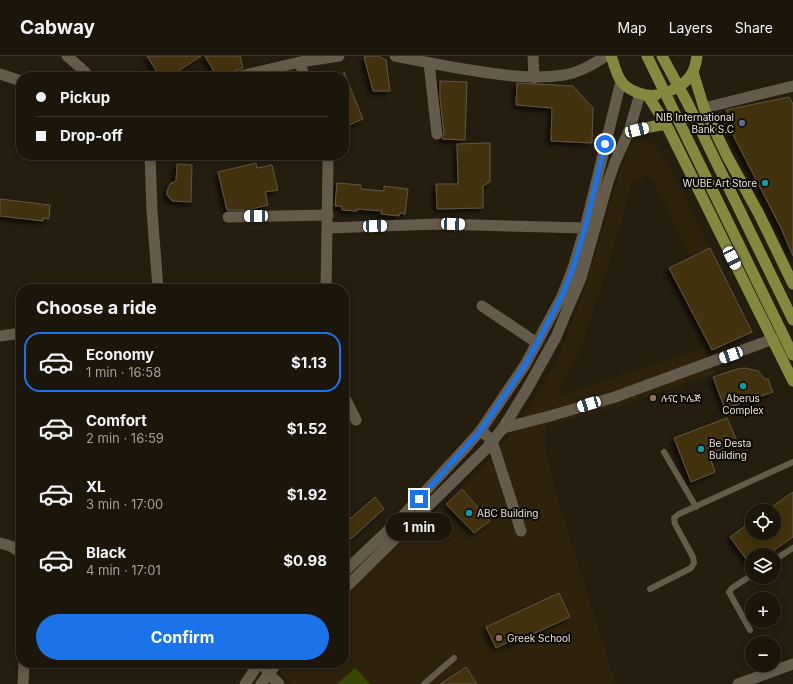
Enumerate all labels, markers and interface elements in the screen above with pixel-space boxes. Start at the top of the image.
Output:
text: Cabway [20,16,95,39]
text: Map [618,19,647,36]
text: Layers [669,19,713,36]
text: Share [735,19,773,36]
text: Pickup [60,88,110,107]
place label: NIB International Bank S.C [656,111,734,135]
marker: NIB International Bank S.C [737,118,747,128]
car [624,121,650,139]
text: Drop-off [60,126,123,145]
route start [596,135,614,153]
place label: WUBE Art Store [682,177,757,189]
marker: WUBE Art Store [760,178,770,188]
car [244,210,268,222]
car [441,218,465,230]
car [363,220,387,232]
car [721,245,743,271]
text: Choose a ride [36,297,157,318]
icon: car [38,344,74,380]
text: Economy [86,345,154,364]
car [718,345,744,365]
text: $1.13 [291,353,327,372]
text: 1 min · 16:58 [86,364,161,380]
marker: Aberus Complex [738,381,748,391]
place label: ሉናር ኮሌጅ [661,392,701,404]
place label: Aberus Complex [722,392,764,416]
marker: ሉናር ኮሌጅ [648,393,658,403]
car [576,395,602,413]
icon: car [38,410,74,446]
text: Comfort [86,411,147,430]
text: $1.52 [287,419,327,438]
text: 2 min · 16:59 [86,430,164,446]
place label: Be Desta Building [709,437,751,461]
marker: Be Desta Building [696,444,706,454]
icon: car [38,476,74,512]
text: XL [86,477,106,496]
text: $1.92 [287,485,327,504]
route end [410,490,428,508]
text: 3 min · 17:00 [86,496,163,512]
map controls [745,504,781,672]
button: locate [745,504,781,540]
place label: ABC Building [477,507,538,519]
marker: ABC Building [464,508,474,518]
callout: 1 min [386,513,452,541]
text: 1 min [403,519,435,535]
icon: car [38,542,74,578]
text: Black [86,543,126,562]
button: layers [745,548,781,584]
text: $0.98 [283,551,327,570]
text: 4 min · 17:01 [86,562,161,578]
button: + [745,592,781,628]
button: Confirm [36,614,329,660]
place label: Greek School [507,632,570,644]
marker: Greek School [494,633,504,643]
button: − [745,636,781,672]

